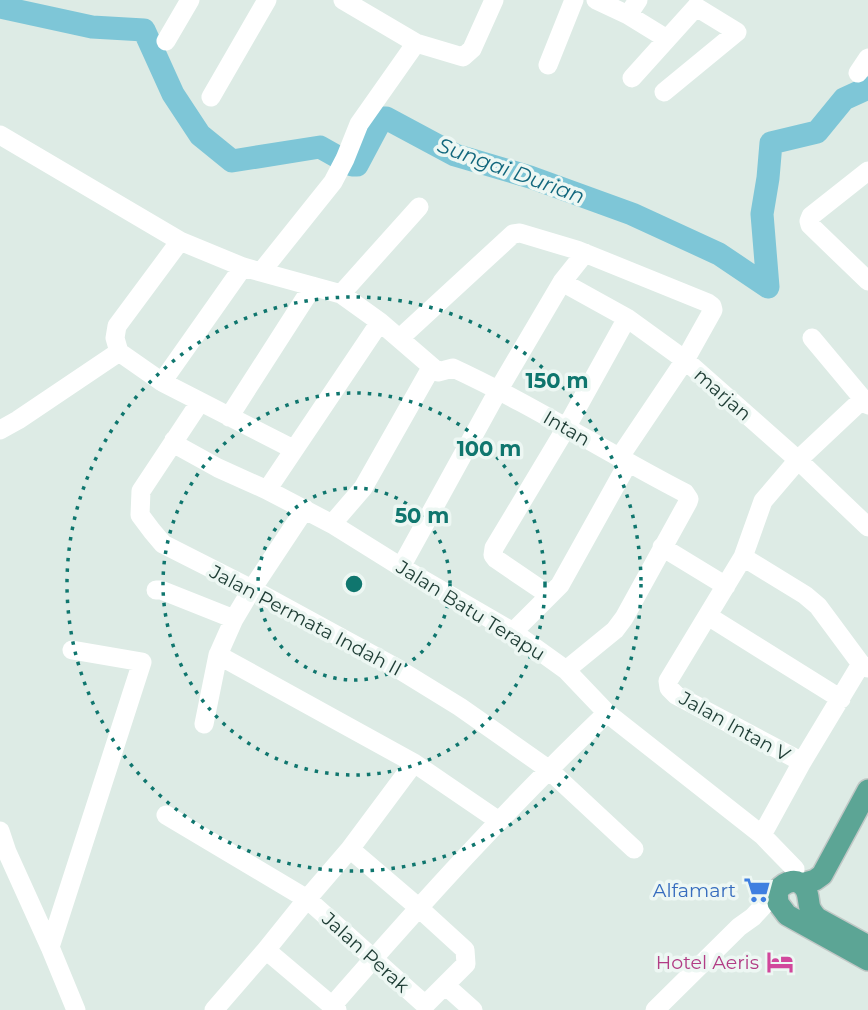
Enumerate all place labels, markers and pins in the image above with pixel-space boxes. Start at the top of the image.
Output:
centre of rings [342,572,366,596]
supermarket icon: Alfamart [742,875,772,905]
place label: Alfamart [653,879,736,902]
hotel icon: Hotel Aeris [765,947,795,977]
place label: Hotel Aeris [656,951,759,974]

